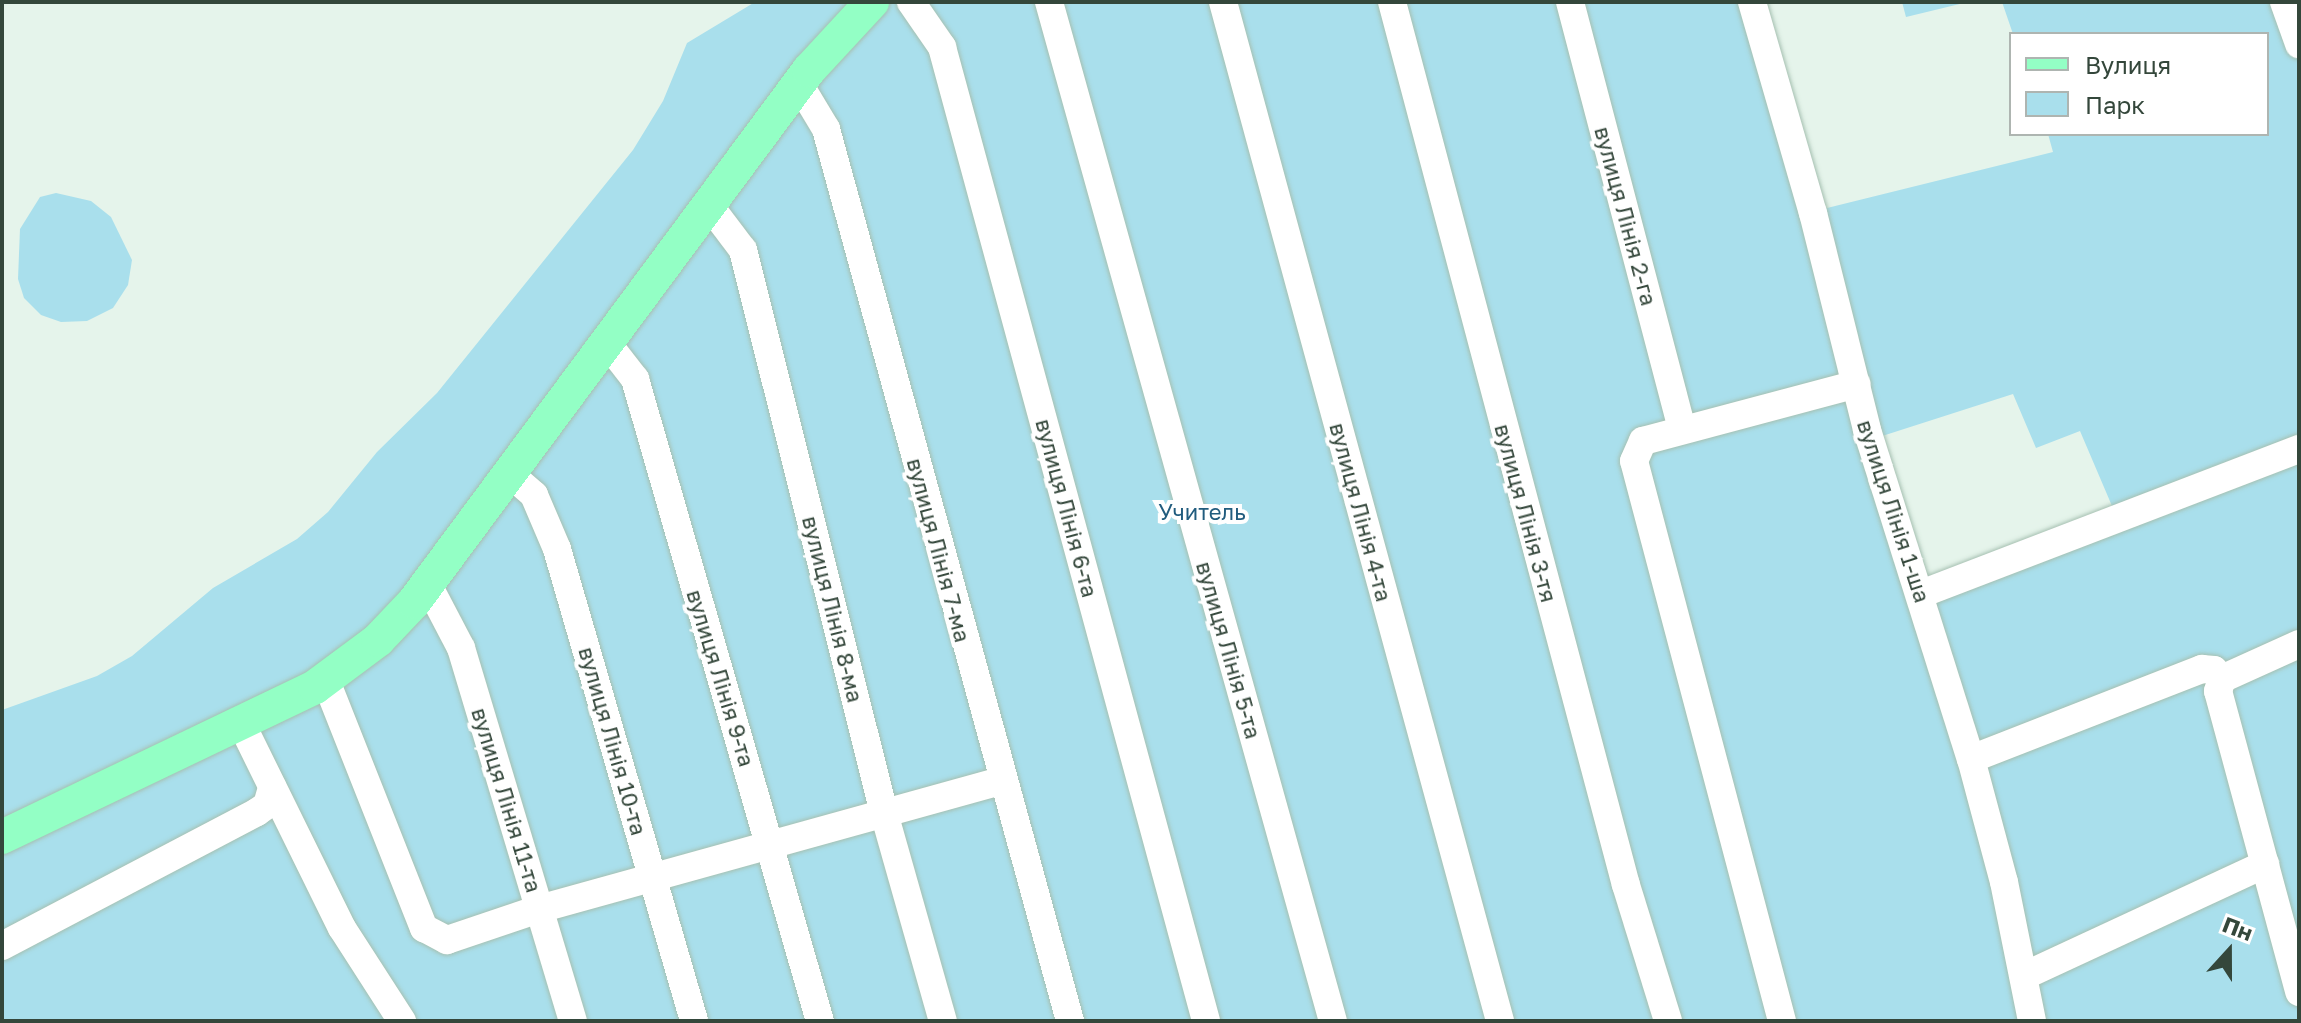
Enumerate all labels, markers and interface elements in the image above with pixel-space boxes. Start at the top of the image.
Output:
legend [2009,32,2269,136]
text: Вулиця [2085,50,2171,79]
text: Парк [2085,90,2145,119]
street label: вулиця Лінія 2-га [1589,124,1663,308]
street label: вулиця Лінія 6-та [1030,416,1104,600]
street label: вулиця Лінія 1-ша [1852,416,1936,606]
street label: вулиця Лінія 4-та [1324,420,1398,604]
street label: вулиця Лінія 3-тя [1489,421,1563,605]
street label: вулиця Лінія 7-ма [902,455,976,645]
park label: Учитель [1158,499,1246,525]
street label: вулиця Лінія 8-ма [797,513,869,705]
street label: вулиця Лінія 5-та [1191,558,1267,742]
street label: вулиця Лінія 9-та [682,586,760,770]
street label: вулиця Лінія 10-та [573,644,653,838]
street label: вулиця Лінія 11-та [466,704,548,896]
text: Пн [2219,910,2257,946]
north arrow [2189,911,2269,991]

